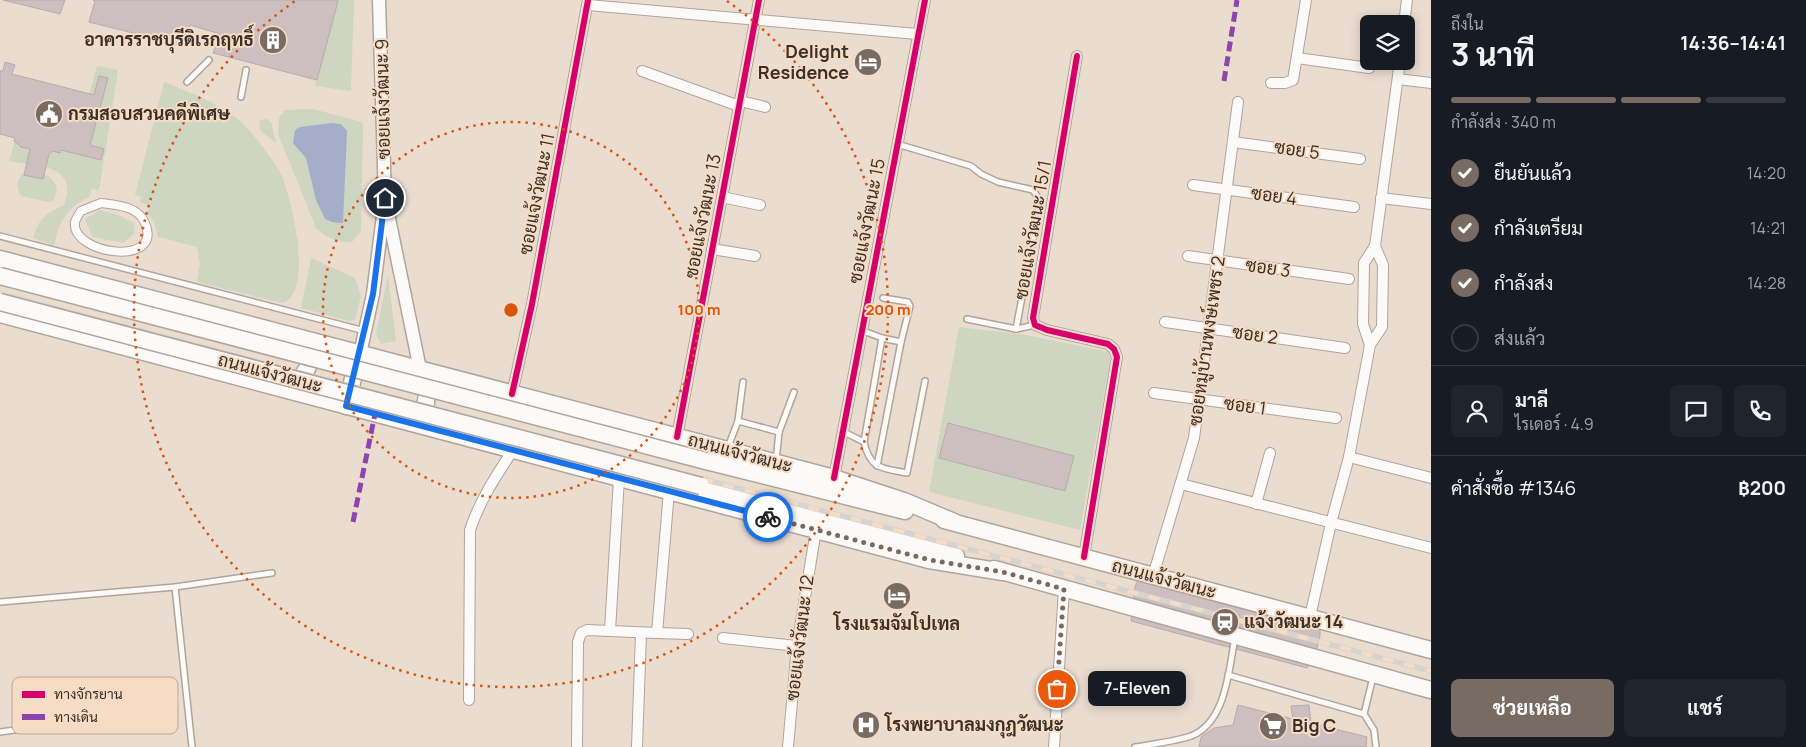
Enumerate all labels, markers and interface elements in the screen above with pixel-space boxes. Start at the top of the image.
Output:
text: ถึงใน [1451,13,1484,35]
map controls [1360,15,1415,70]
button: layers [1360,15,1415,70]
place label: อาคารราชบุรีดิเรกฤทธิ์ [84,24,254,54]
building icon: อาคารราชบุรีดิเรกฤทธิ์ [258,25,288,55]
text: 14:36–14:41 [1680,30,1786,56]
text: 3 นาที [1451,32,1535,76]
street label: ซอยแจ้งวัฒนะ 9 [369,39,395,160]
place label: Delight Residence [758,39,849,84]
hotel icon: Delight Residence [853,47,883,77]
public building icon: กรมสอบสวนคดีพิเศษ [34,99,64,129]
place label: กรมสอบสวนคดีพิเศษ [68,101,231,125]
text: กำลังส่ง · 340 m [1451,111,1556,133]
street label: ซอยแจ้งวัฒนะ 11 [512,131,560,257]
street label: ซอย 5 [1273,134,1322,164]
street label: ซอยแจ้งวัฒนะ 13 [678,151,726,280]
street label: ซอยแจ้งวัฒนะ 15 [842,156,890,285]
street label: ซอยแจ้งวัฒนะ 15/1 [1008,158,1056,301]
icon: check [1451,159,1479,187]
text: ยืนยันแล้ว [1494,160,1572,186]
text: 14:20 [1747,162,1786,184]
pin [364,177,406,219]
street label: ซอย 4 [1250,180,1299,210]
icon: home [371,184,399,212]
icon: check [1451,214,1479,242]
text: กำลังเตรียม [1494,215,1583,241]
text: 14:21 [1750,217,1786,239]
street label: ซอย 3 [1244,252,1292,282]
street label: ซอยหมู่บ้านพงษ์เพชร 2 [1182,254,1232,428]
icon: check [1451,269,1479,297]
text: กำลังส่ง [1494,270,1553,296]
text: 14:28 [1747,272,1786,294]
text: 100 m [678,299,720,320]
text: 200 m [865,299,911,320]
centre of rings [502,301,520,319]
street label: ซอย 2 [1231,319,1279,349]
text: ส่งแล้ว [1494,325,1545,351]
street label: ถนนแจ้งวัฒนะ [215,347,325,398]
button: person [1451,385,1503,437]
button: chat [1670,385,1722,437]
button: phone [1734,385,1786,437]
text: มาลี [1515,387,1548,413]
street label: ซอย 1 [1222,390,1268,420]
text: ไรเดอร์ · 4.9 [1515,413,1594,435]
street label: ถนนแจ้งวัฒนะ [685,427,795,478]
text: คำสั่งซื้อ #1346 [1451,475,1576,501]
text: ฿200 [1738,475,1786,501]
courier [743,492,793,542]
icon: bike [754,503,782,531]
street label: ถนนแจ้งวัฒนะ [1109,553,1219,604]
street label: ซอยแจ้งวัฒนะ 12 [779,574,819,702]
hotel icon: โรงแรมจัมโปเทล [882,581,912,611]
station icon: แจ้งวัฒนะ 14 [1210,607,1240,637]
place label: แจ้งวัฒนะ 14 [1244,609,1343,633]
place label: โรงแรมจัมโปเทล [833,611,960,635]
pin [1036,668,1078,710]
callout: 7-Eleven [1087,672,1184,706]
icon: bag [1043,675,1071,703]
legend [12,677,178,734]
text: 7-Eleven [1104,677,1170,699]
button: ช่วยเหลือ [1451,679,1614,737]
button: แชร์ [1624,679,1786,737]
text: ทางจักรยาน [54,684,123,703]
text: ทางเดิน [54,707,98,726]
hospital icon: โรงพยาบาลมงกุฎวัฒนะ [851,710,881,740]
supermarket icon: Big C [1258,711,1288,741]
place label: โรงพยาบาลมงกุฎวัฒนะ [884,712,1064,739]
place label: Big C [1292,713,1336,737]

